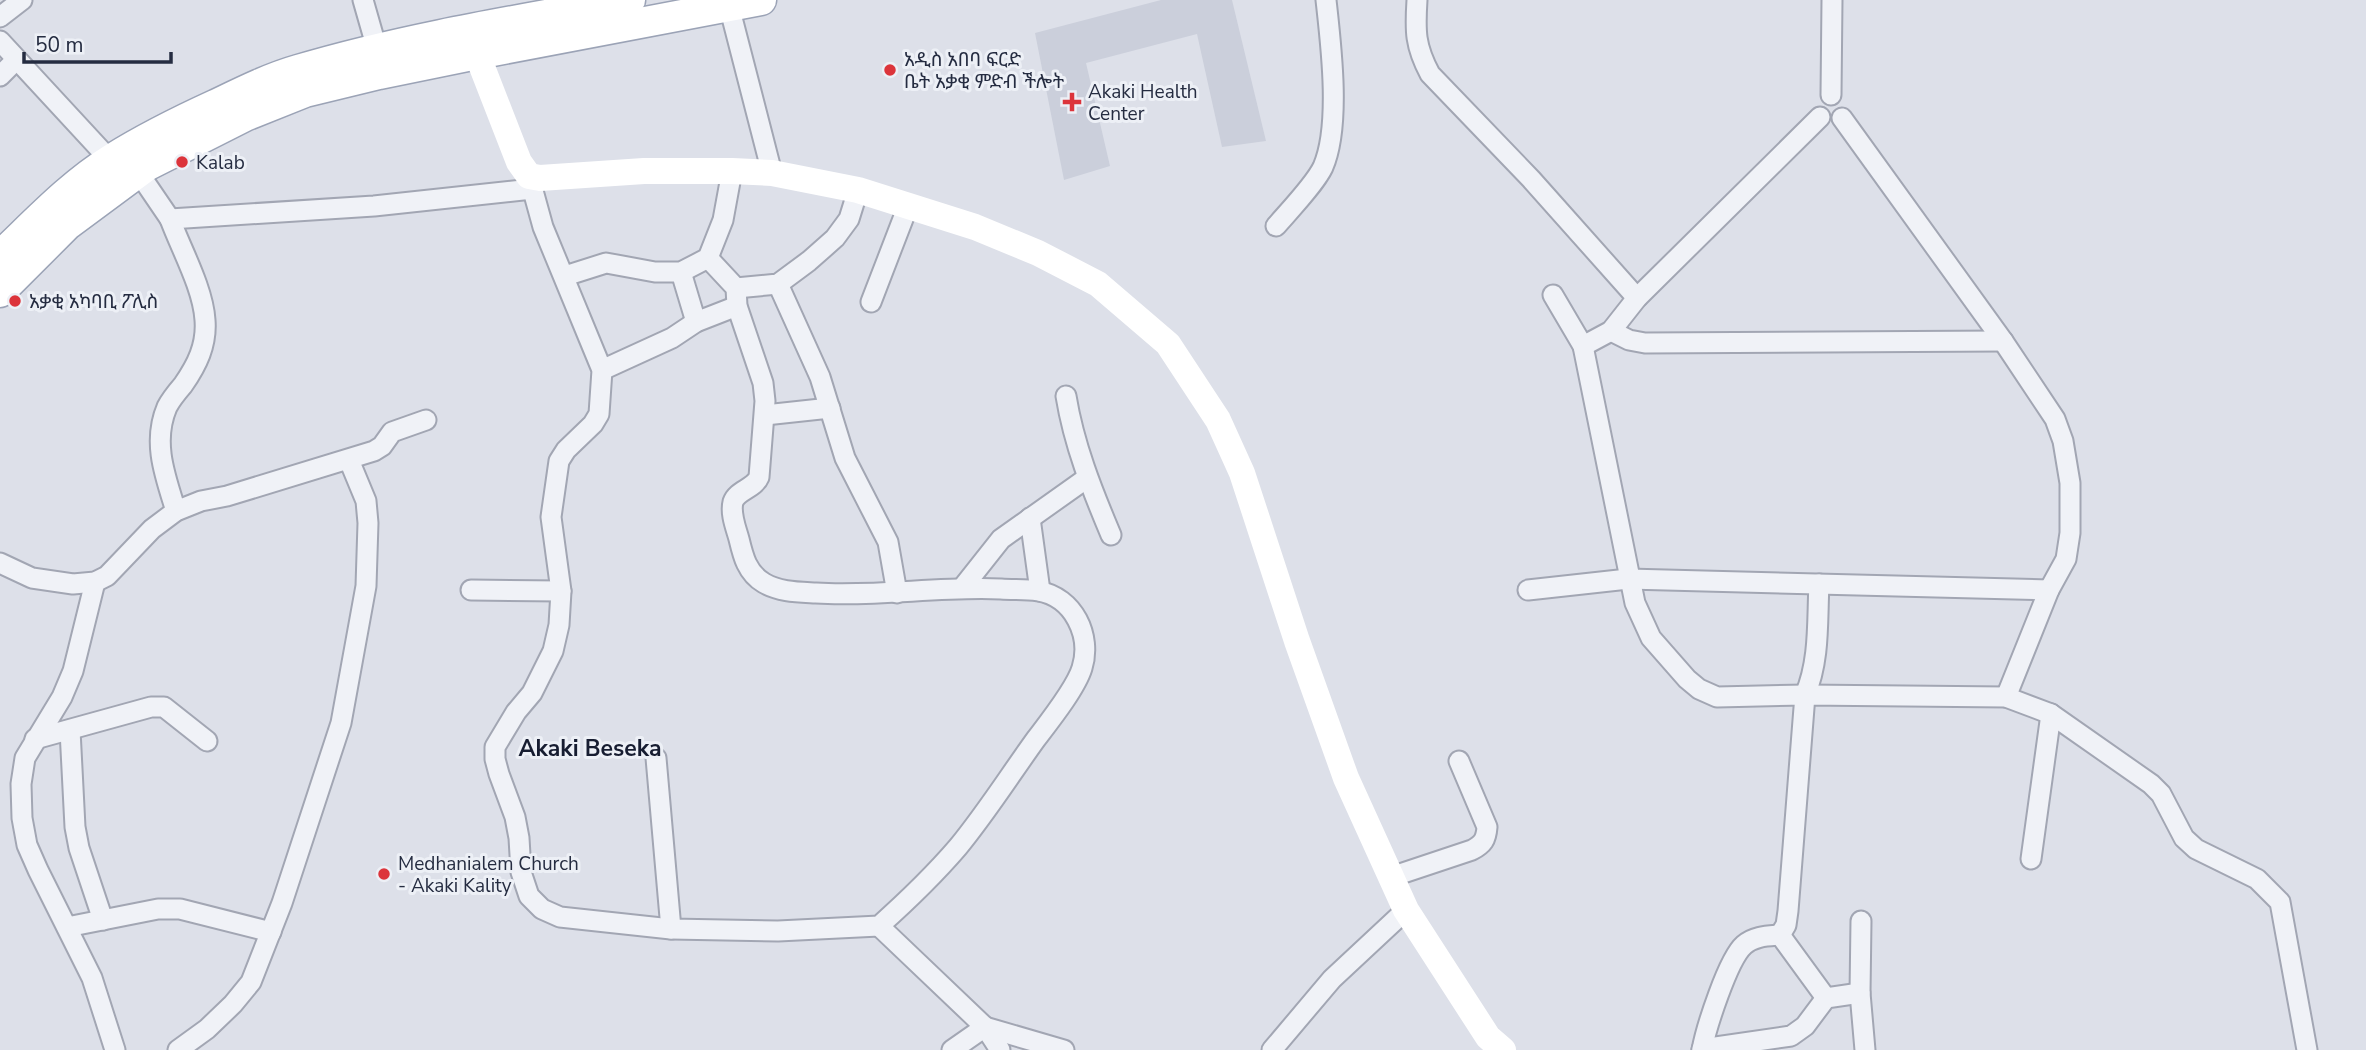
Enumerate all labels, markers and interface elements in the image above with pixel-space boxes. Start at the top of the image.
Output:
scale bar [24,21,172,65]
text: 50 m [35,31,84,59]
place label: አዲስ አበባ ፍርድ ቤት አቃቂ ምድብ ችሎት [904,47,1065,95]
marker: አዲስ አበባ ፍርድ ቤት አቃቂ ምድብ ችሎት [882,62,898,78]
place label: Akaki Health Center [1088,79,1198,127]
marker: Akaki Health Center [1062,92,1082,112]
place label: Kalab [196,150,245,176]
marker: Kalab [174,154,190,170]
place label: አቃቂ አካባቢ ፖሊስ [29,289,158,315]
marker: አቃቂ አካባቢ ፖሊስ [7,293,23,309]
district label: Akaki Beseka [518,733,662,764]
place label: Medhanialem Church - Akaki Kality [398,851,579,899]
marker: Medhanialem Church - Akaki Kality [376,866,392,882]

